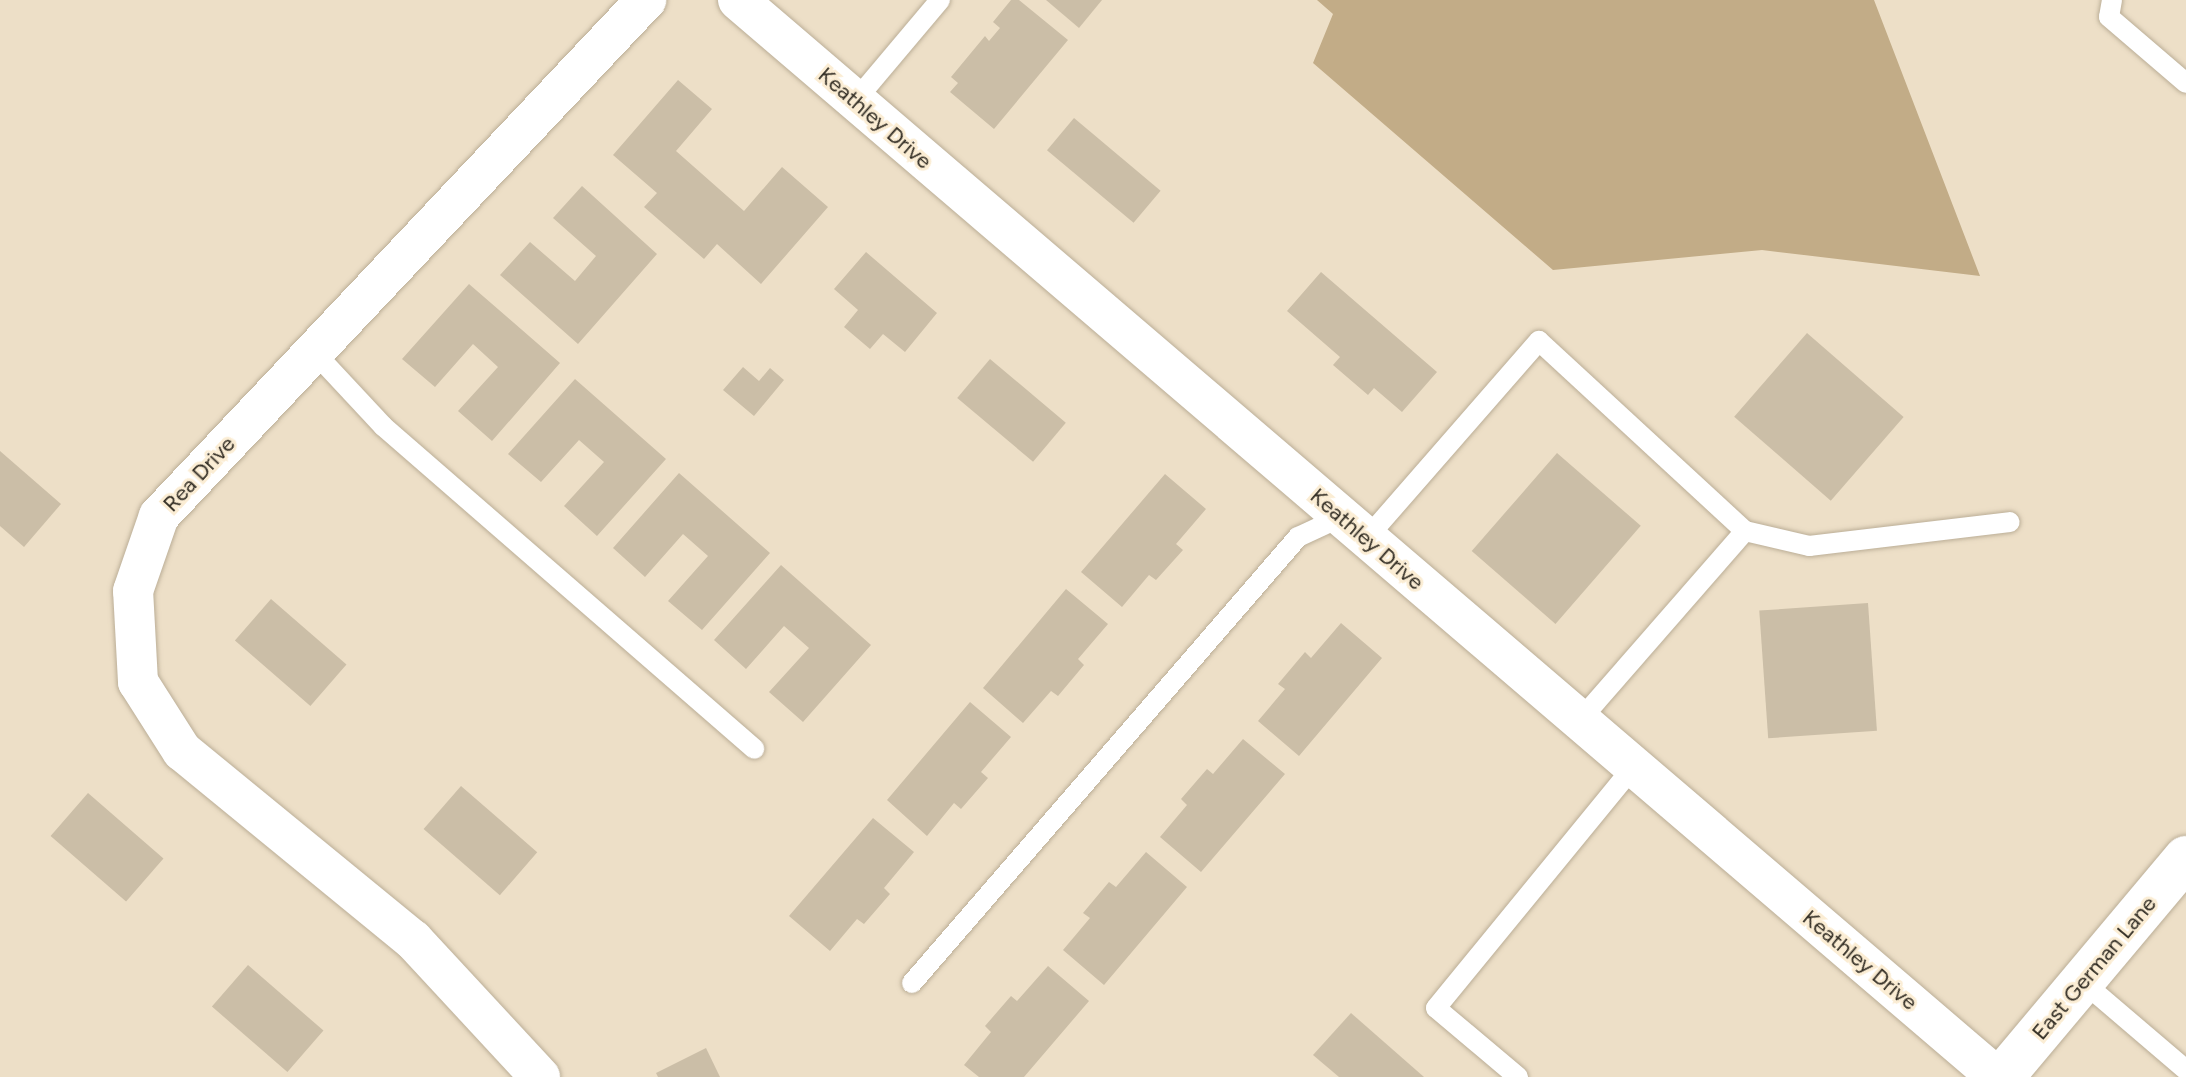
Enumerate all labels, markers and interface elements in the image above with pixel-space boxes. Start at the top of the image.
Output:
street label: Keathley Drive [813,62,937,174]
street label: Rea Drive [158,431,240,517]
street label: Keathley Drive [1305,483,1429,595]
street label: East German Lane [2026,891,2162,1045]
street label: Keathley Drive [1797,904,1923,1016]

